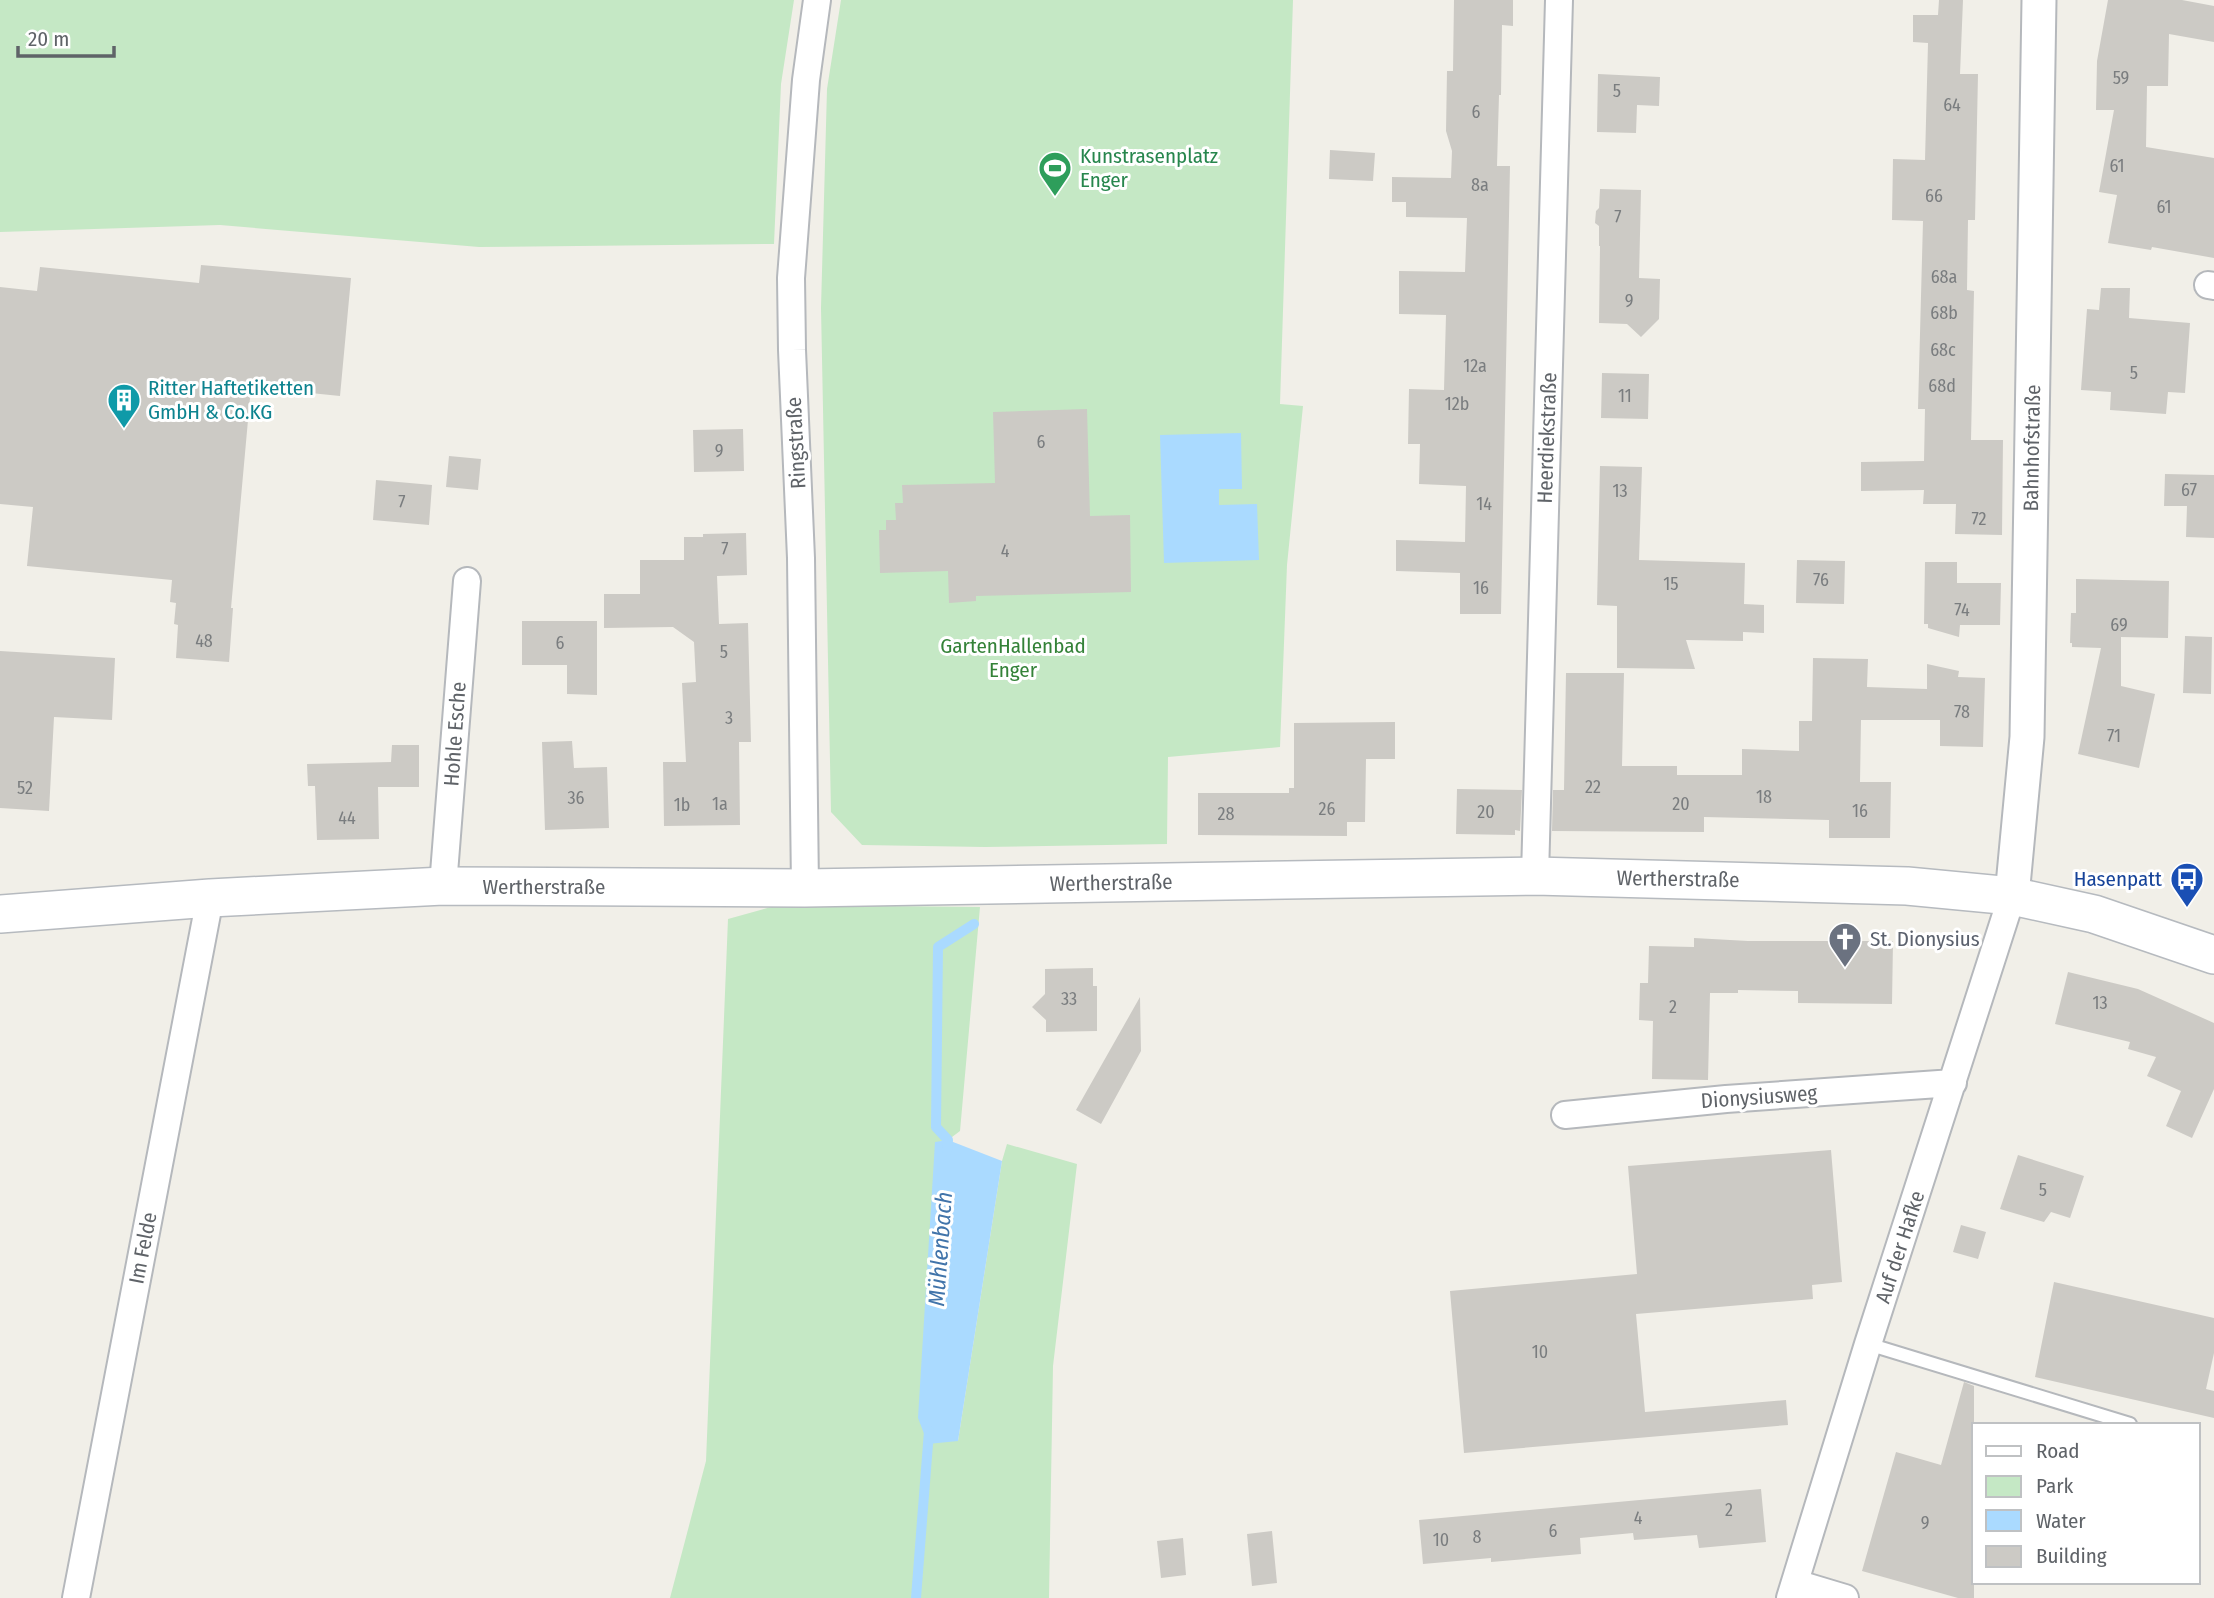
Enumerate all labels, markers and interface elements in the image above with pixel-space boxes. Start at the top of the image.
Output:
scale bar [18,14,114,58]
text: 20 m [28,26,69,52]
house number: 59 [2113,67,2129,89]
house number: 5 [1613,80,1621,102]
house number: 64 [1943,94,1961,116]
house number: 6 [1472,101,1481,123]
place label: Kunstrasenplatz Enger [1080,143,1218,193]
sports icon: Kunstrasenplatz Enger [1036,149,1074,198]
house number: 61 [2109,155,2125,177]
house number: 8a [1471,174,1489,196]
house number: 66 [1925,185,1943,207]
house number: 61 [2156,196,2172,218]
house number: 7 [1614,206,1622,228]
house number: 68a [1931,266,1958,288]
house number: 9 [1625,290,1633,312]
house number: 68b [1930,302,1958,324]
house number: 68c [1930,339,1956,361]
house number: 12a [1463,355,1487,377]
house number: 5 [2130,362,2138,384]
street label: Heerdiekstraße [1532,372,1562,504]
place label: Ritter Haftetiketten GmbH & Co.KG [148,375,314,425]
house number: 68d [1928,375,1956,397]
building icon: Ritter Haftetiketten GmbH & Co.KG [105,381,143,430]
street label: Bahnhofstraße [2018,384,2046,512]
house number: 11 [1618,385,1632,407]
house number: 12b [1445,393,1469,415]
street label: Ringstraße [781,396,811,490]
house number: 6 [1037,431,1046,453]
house number: 9 [715,440,723,462]
house number: 67 [2181,479,2197,501]
house number: 13 [1612,480,1628,502]
house number: 7 [398,491,406,513]
house number: 14 [1476,493,1492,515]
house number: 72 [1971,508,1987,530]
house number: 7 [721,538,729,560]
house number: 4 [1001,540,1010,562]
house number: 76 [1813,569,1829,591]
house number: 15 [1663,573,1679,595]
house number: 16 [1473,577,1489,599]
house number: 74 [1954,599,1970,621]
house number: 69 [2110,614,2128,636]
house number: 48 [195,630,213,652]
house number: 6 [556,632,565,654]
park label: GartenHallenbad Enger [940,633,1086,683]
house number: 5 [720,641,728,663]
street label: Hohle Esche [438,681,472,787]
house number: 78 [1954,701,1970,723]
house number: 3 [725,707,733,729]
house number: 71 [2107,725,2121,747]
house number: 22 [1585,776,1601,798]
house number: 52 [17,777,33,799]
house number: 18 [1756,786,1772,808]
house number: 36 [567,787,585,809]
house number: 1a [712,793,728,815]
house number: 20 [1672,793,1690,815]
house number: 1b [674,794,690,816]
house number: 26 [1319,798,1336,820]
house number: 16 [1852,800,1868,822]
house number: 20 [1477,801,1495,823]
house number: 28 [1218,803,1234,825]
house number: 44 [338,807,356,829]
bus stop icon: Hasenpatt [2168,860,2206,909]
street label: Wertherstraße [1616,865,1740,893]
place label: Hasenpatt [2074,866,2162,892]
street label: Wertherstraße [1049,869,1173,897]
street label: Wertherstraße [483,874,605,900]
church icon: St. Dionysius [1826,920,1864,969]
place label: St. Dionysius [1870,926,1980,952]
house number: 33 [1061,988,1077,1010]
house number: 13 [2092,992,2108,1014]
house number: 2 [1669,996,1677,1018]
street label: Dionysiusweg [1700,1080,1818,1114]
house number: 5 [2039,1179,2047,1201]
street label: Auf der Hafke [1870,1187,1930,1307]
water label: Mühlenbach [922,1191,958,1307]
street label: Im Felde [123,1210,163,1286]
house number: 10 [1532,1341,1548,1363]
legend [1972,1423,2200,1584]
text: Road [2036,1438,2080,1464]
text: Park [2036,1473,2074,1499]
house number: 2 [1725,1499,1733,1521]
house number: 4 [1634,1507,1643,1529]
text: Water [2036,1508,2086,1534]
house number: 9 [1921,1512,1929,1534]
house number: 6 [1549,1520,1558,1542]
house number: 8 [1473,1526,1482,1548]
house number: 10 [1433,1529,1449,1551]
text: Building [2036,1543,2107,1569]

